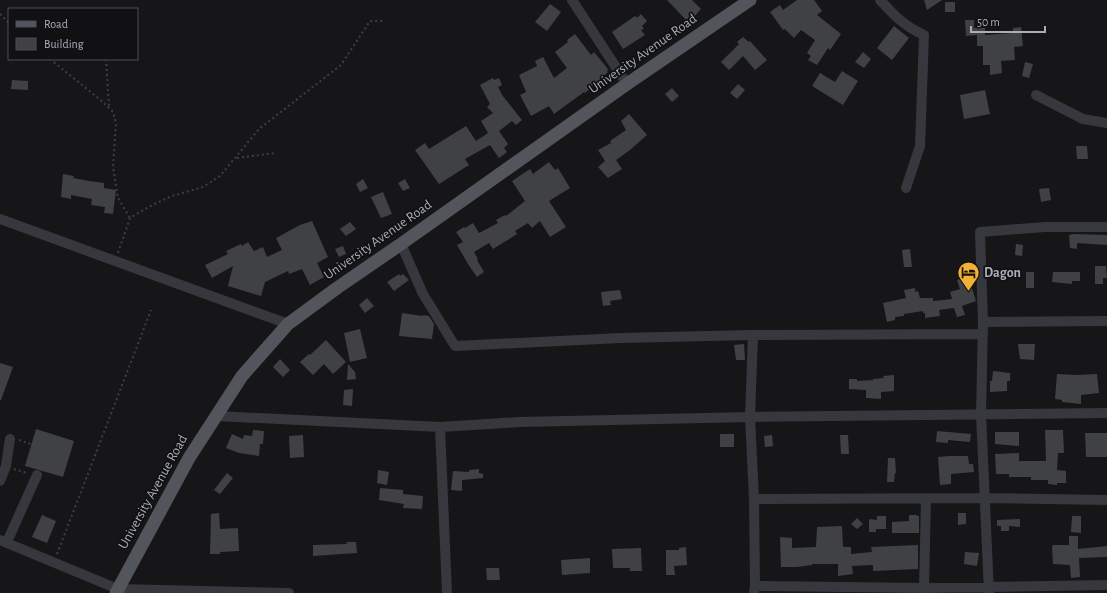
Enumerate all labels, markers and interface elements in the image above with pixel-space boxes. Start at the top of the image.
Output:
legend [8,8,138,60]
scale bar [971,8,1045,34]
street label: University Avenue Road [587,12,699,96]
text: 50 m [977,16,1000,28]
text: Road [44,18,68,30]
text: Building [44,38,84,50]
street label: University Avenue Road [322,198,434,282]
hotel icon: Dagon [956,260,982,293]
place label: Dagon [984,266,1021,280]
street label: University Avenue Road [116,433,190,551]

